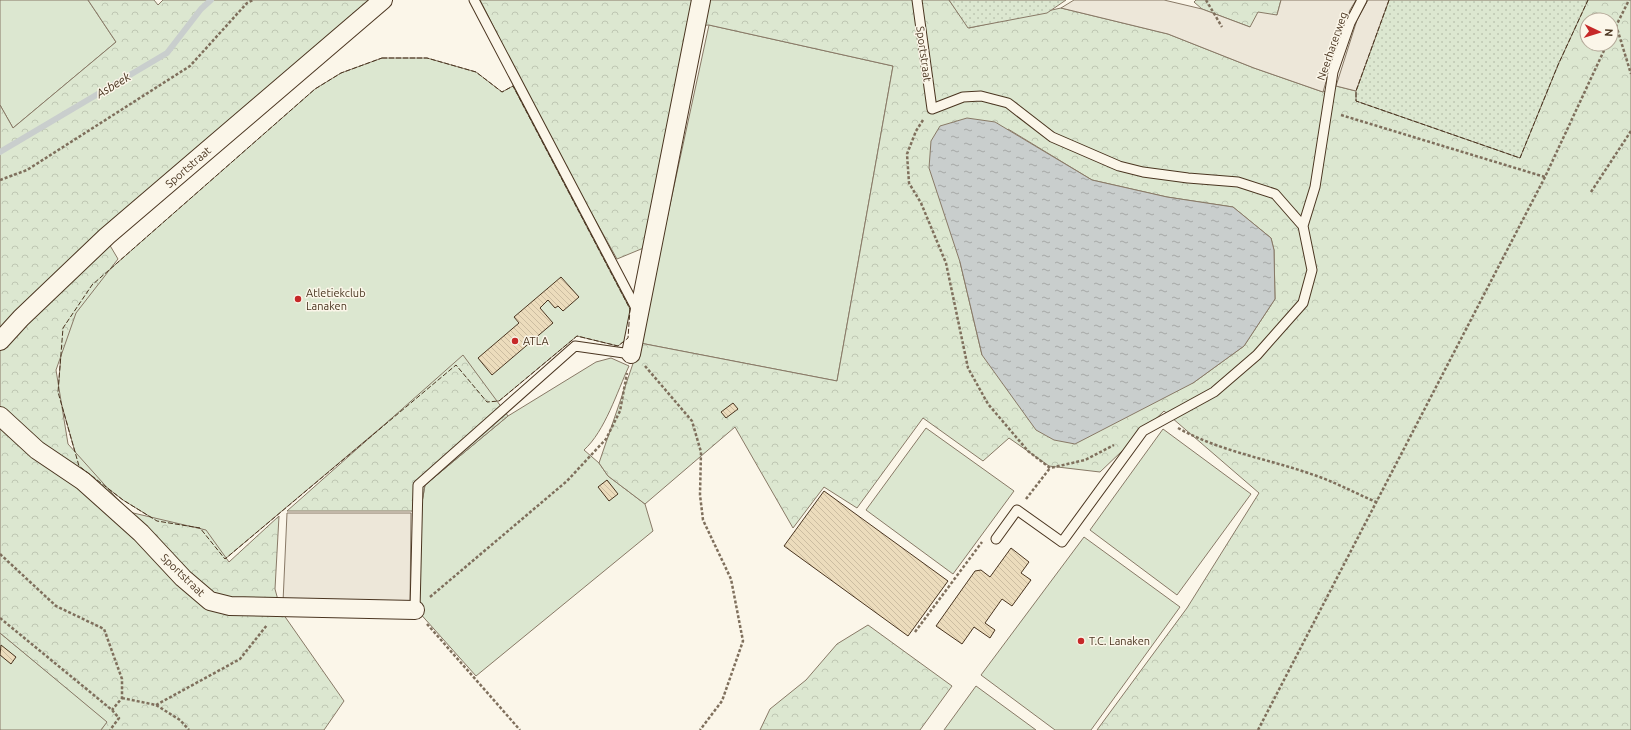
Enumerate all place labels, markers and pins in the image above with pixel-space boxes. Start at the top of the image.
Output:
place label: Atletiekclub Lanaken [306,287,366,312]
marker: Atletiekclub Lanaken [293,294,303,304]
place label: ATLA [523,335,550,347]
marker: ATLA [510,336,520,346]
place label: T.C. Lanaken [1089,635,1150,647]
marker: T.C. Lanaken [1076,636,1086,646]

